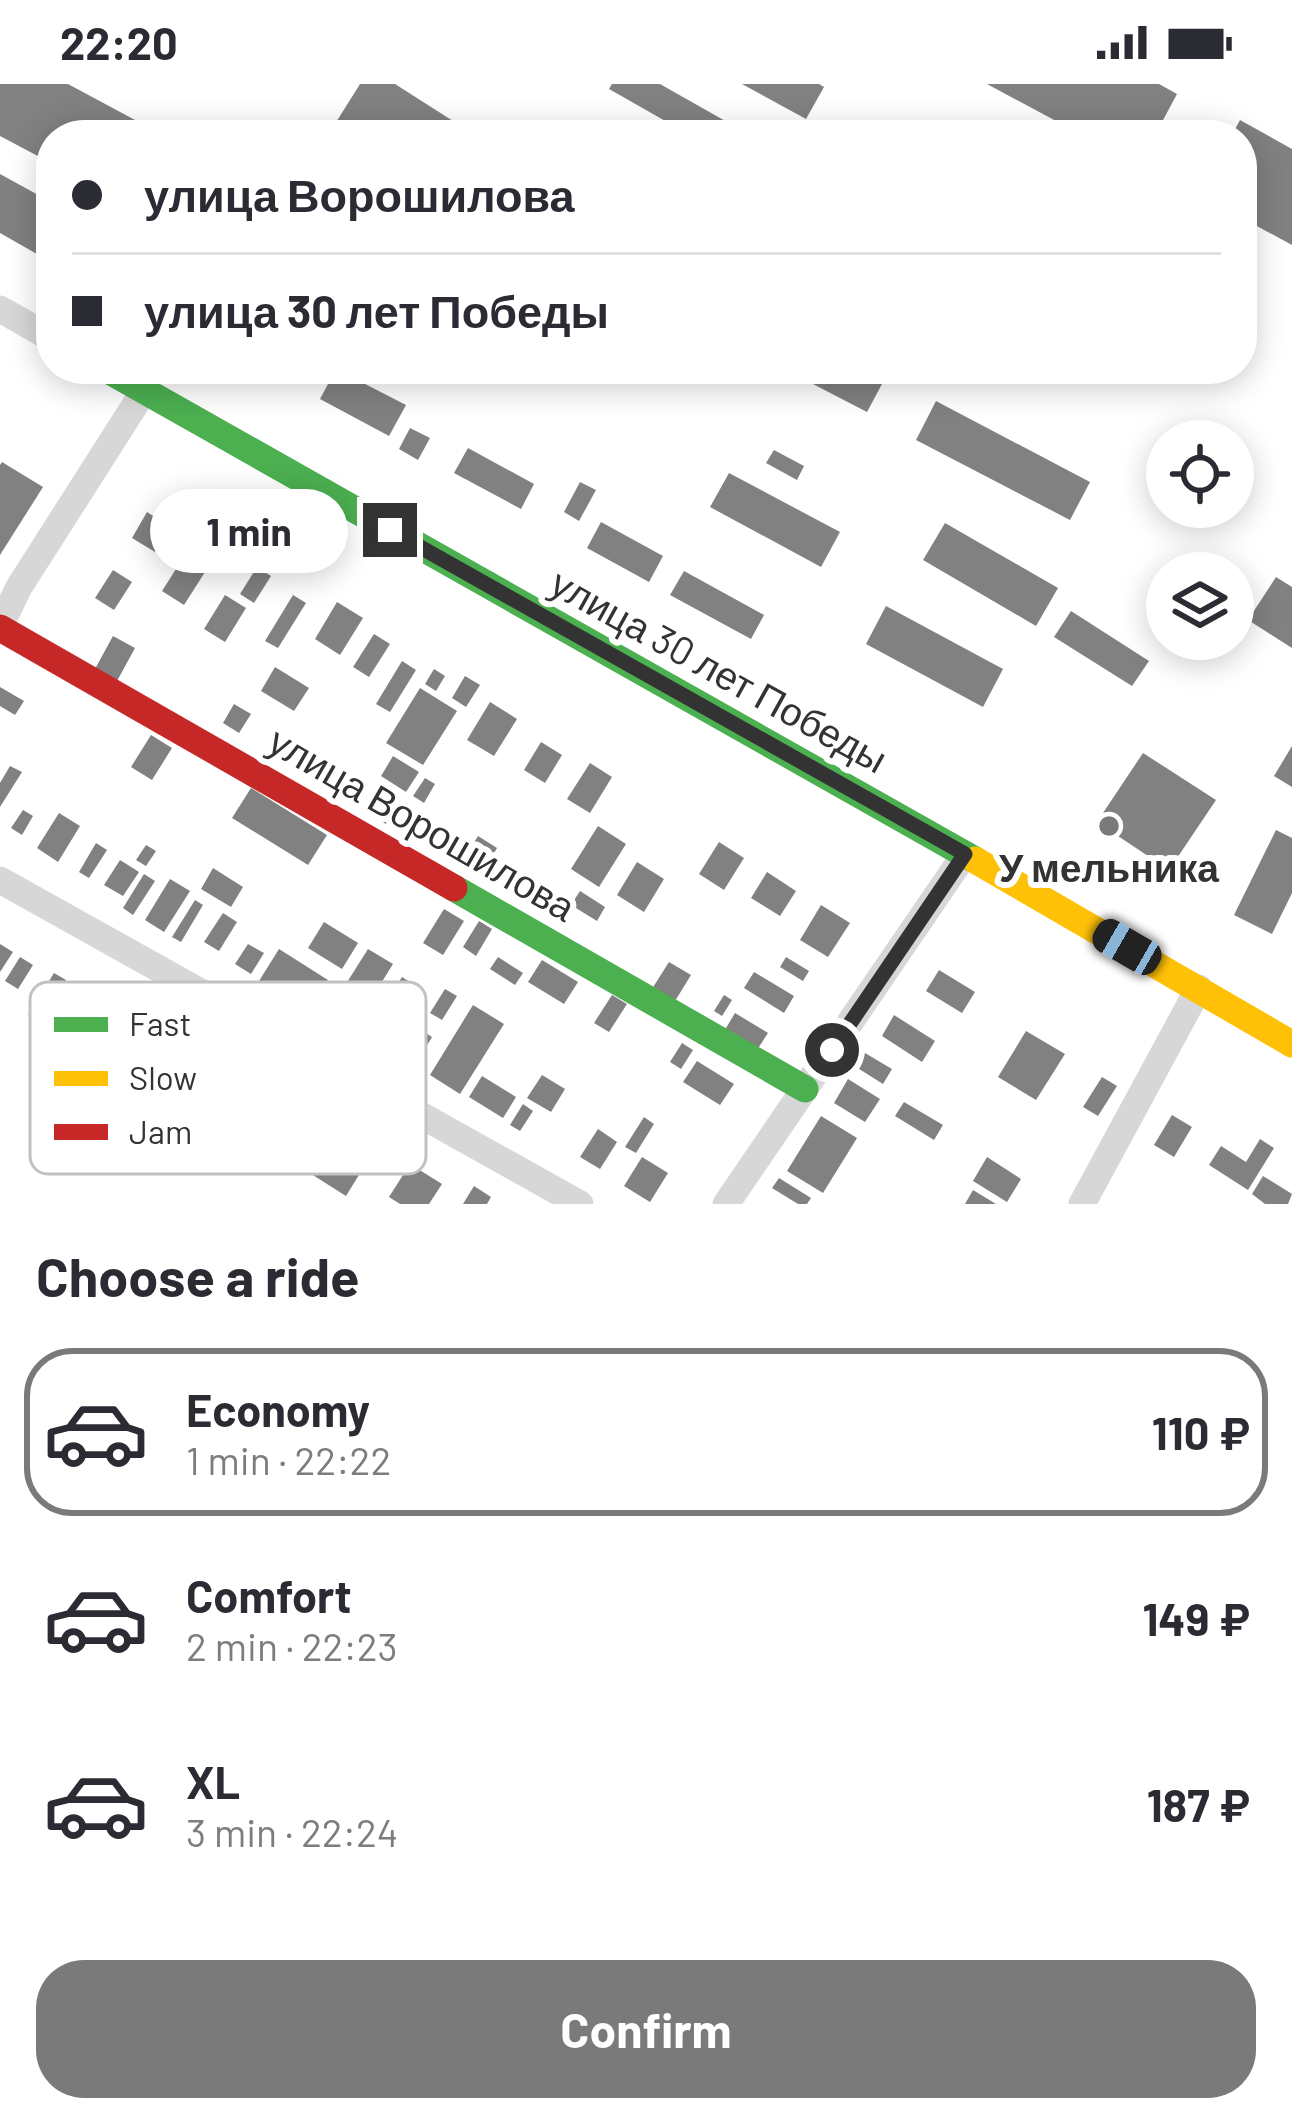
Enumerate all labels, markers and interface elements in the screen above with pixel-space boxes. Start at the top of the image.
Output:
text: 22:20 [60,15,178,69]
text: улица Ворошилова [144,167,575,221]
text: улица 30 лет Победы [144,283,609,337]
map controls [1146,420,1254,660]
button: locate [1146,420,1254,528]
callout: 1 min [150,488,348,572]
route end [363,503,417,557]
text: 1 min [206,507,292,554]
button: layers [1146,552,1254,660]
street label: улица 30 лет Победы [543,558,896,782]
street label: улица Ворошилова [261,716,585,930]
marker: У мельника [1096,813,1122,839]
place label: У мельника [999,843,1219,890]
car [1087,913,1167,981]
legend [30,982,426,1174]
text: Fast [129,1003,191,1043]
route start [805,1023,859,1077]
text: Slow [129,1057,197,1097]
text: Jam [129,1111,192,1151]
text: Choose a ride [36,1243,360,1308]
icon: car [42,1378,150,1486]
text: Economy [186,1382,370,1436]
text: 110 ₽ [1152,1405,1250,1459]
text: 1 min · 22:22 [186,1436,391,1483]
icon: car [42,1564,150,1672]
text: Comfort [186,1568,352,1622]
text: 149 ₽ [1142,1591,1250,1645]
text: 2 min · 22:23 [186,1622,398,1669]
icon: car [42,1750,150,1858]
text: XL [186,1754,240,1808]
text: 187 ₽ [1147,1777,1250,1831]
text: 3 min · 22:24 [186,1808,398,1855]
button: Confirm [36,1960,1256,2098]

